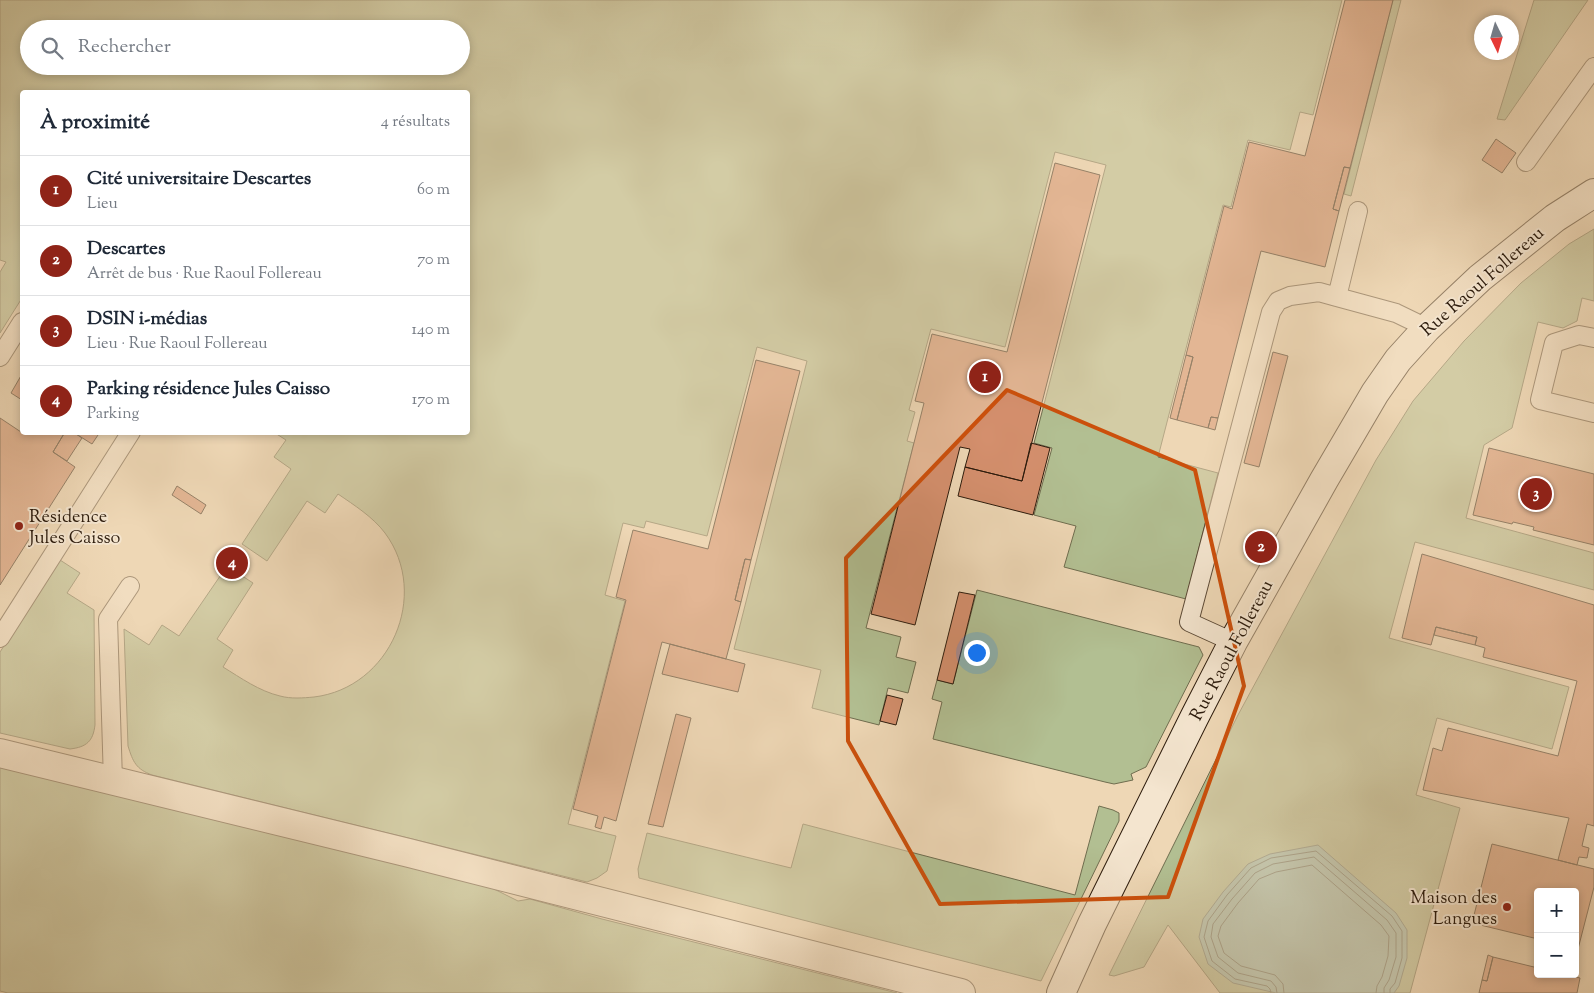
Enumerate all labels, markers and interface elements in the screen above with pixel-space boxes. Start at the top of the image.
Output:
north arrow [1474,15,1519,60]
search box [20,20,470,75]
icon: search [38,34,66,62]
text: Rechercher [78,34,171,61]
text: À proximité [40,108,150,138]
text: 4 résultats [381,111,450,134]
text: Cité universitaire Descartes [87,166,311,193]
text: 1 [53,179,59,202]
text: 60 m [417,179,450,202]
text: Lieu [87,193,118,216]
street label: Rue Raoul Follereau [1416,221,1551,344]
text: Descartes [87,236,165,263]
text: 2 [52,249,60,272]
text: 70 m [417,249,450,272]
text: Arrêt de bus · Rue Raoul Follereau [87,263,322,286]
text: DSIN i-médias [87,306,207,333]
text: 3 [53,319,59,342]
text: 140 m [412,319,450,342]
text: Lieu · Rue Raoul Follereau [87,333,268,356]
pin: 1 [969,358,1001,396]
text: Parking résidence Jules Caisso [87,376,330,403]
text: 4 [52,389,60,412]
text: 170 m [412,389,450,412]
text: Parking [87,403,139,426]
pin: 3 [1520,475,1552,513]
place label: Résidence Jules Caisso [28,505,121,552]
marker: Résidence Jules Caisso [13,520,25,532]
pin: 2 [1245,528,1277,566]
pin: 4 [216,544,248,582]
street label: Rue Raoul Follereau [1185,576,1281,726]
your location [964,640,990,666]
place label: Maison des Langues [1410,886,1497,933]
map controls [1534,888,1579,978]
button: + [1534,888,1579,933]
marker: Maison des Langues [1501,901,1513,913]
button: − [1534,933,1579,978]

